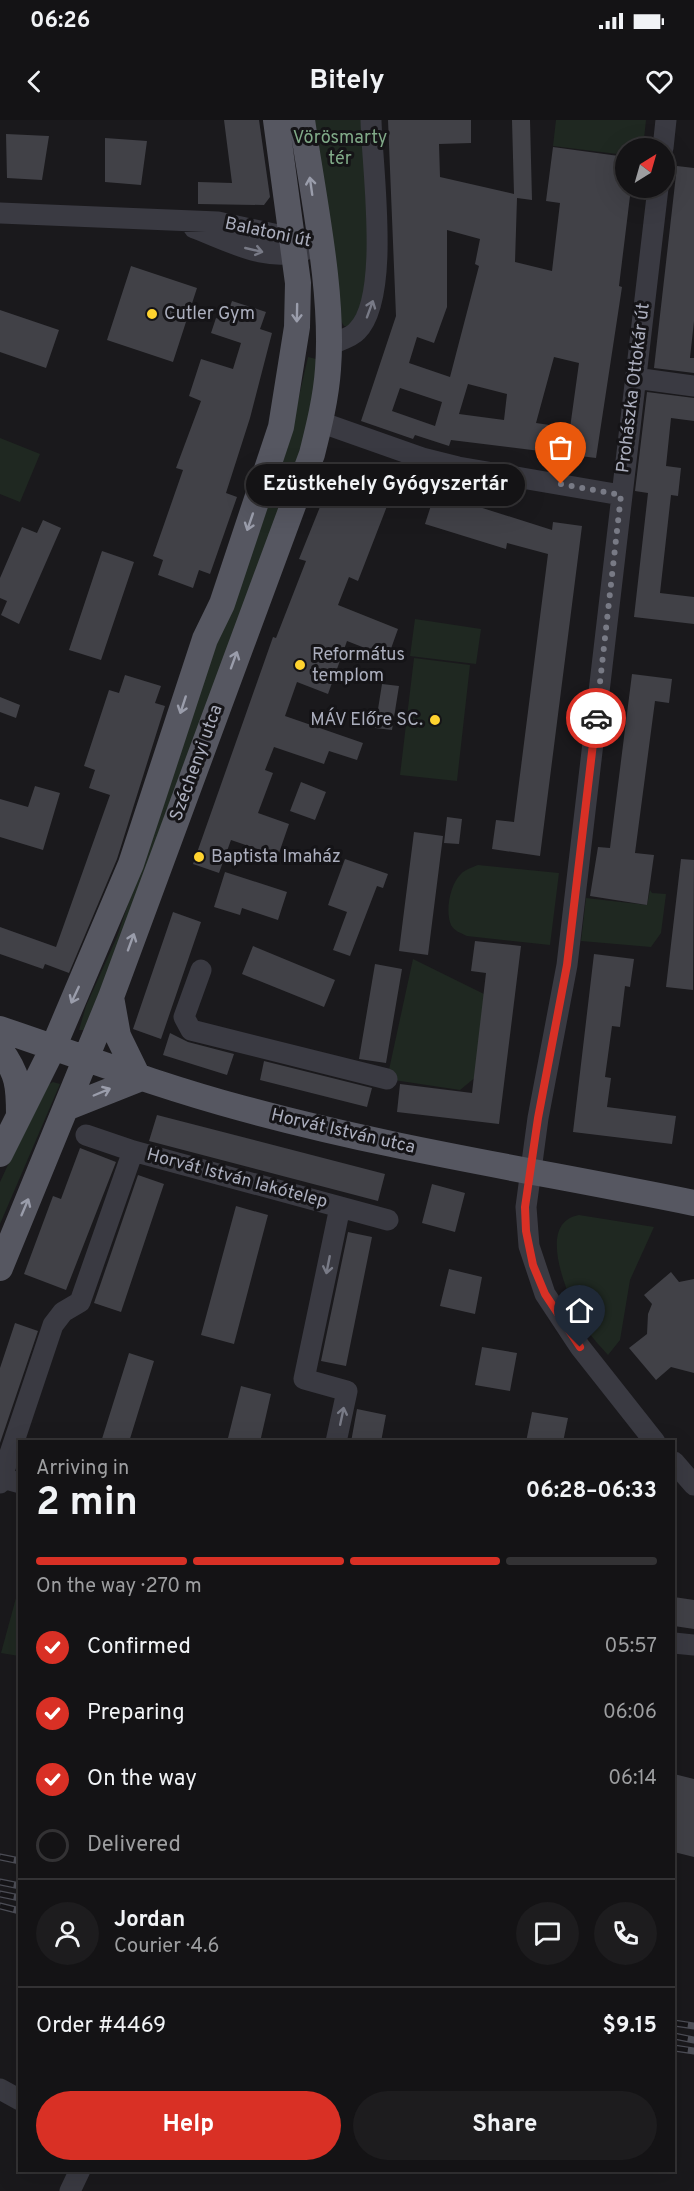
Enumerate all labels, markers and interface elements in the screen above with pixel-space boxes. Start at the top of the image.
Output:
text: 06:26 [30,8,90,35]
text: Bitely [310,64,384,98]
icon: back [18,65,51,98]
icon: heart [643,65,676,98]
park label: Vörösmarty tér [293,127,387,171]
north arrow [615,138,675,198]
map controls [615,138,675,198]
one-way arrow [306,176,317,196]
street label: Balatoni út [223,213,313,253]
one-way arrow [244,244,263,256]
one-way arrow [366,300,377,318]
one-way arrow [291,302,303,322]
street label: Prohászka Ottokár út [612,302,656,474]
place label: Cutler Gym [164,303,255,326]
marker: Cutler Gym [145,307,159,321]
pin [535,422,586,484]
icon: bag [544,431,577,464]
callout: Ezüstkehely Gyógyszertár [246,463,525,505]
text: Ezüstkehely Gyógyszertár [263,472,508,498]
one-way arrow [243,512,254,531]
place label: Református templom [312,644,405,688]
one-way arrow [229,651,240,670]
marker: Református templom [293,658,307,672]
courier [566,688,626,748]
one-way arrow [177,695,188,714]
street label: Széchenyi utca [165,702,229,824]
icon: car [580,702,613,735]
place label: MÁV Előre SC. [310,707,423,732]
marker: MÁV Előre SC. [428,713,442,727]
place label: Baptista Imaház [211,846,341,869]
marker: Baptista Imaház [192,850,206,864]
one-way arrow [127,933,138,952]
one-way arrow [69,986,81,1004]
one-way arrow [93,1086,111,1097]
street label: Horvát István utca [269,1104,417,1160]
street label: Horvát István lakótelep [144,1144,330,1214]
one-way arrow [20,1198,31,1217]
one-way arrow [322,1255,333,1274]
pin [554,1285,605,1347]
icon: home [563,1294,596,1327]
one-way arrow [336,1407,348,1426]
text: Arriving in [36,1456,129,1482]
text: 06:28–06:33 [526,1478,657,1505]
text: 2 min [36,1480,138,1529]
text: On the way · 270 m [36,1574,202,1600]
icon: check [36,1631,69,1664]
text: Confirmed [87,1634,191,1661]
text: 05:57 [605,1634,657,1660]
icon: check [36,1697,69,1730]
text: Preparing [87,1700,185,1727]
text: 06:06 [603,1700,657,1726]
icon: check [36,1763,69,1796]
text: On the way [87,1766,197,1793]
text: 06:14 [608,1766,657,1792]
text: Delivered [87,1832,181,1859]
button: person [36,1902,99,1965]
button: chat [516,1902,579,1965]
button: phone [594,1902,657,1965]
text: Jordan [114,1907,185,1934]
text: Courier · 4.6 [114,1934,219,1960]
text: Order #4469 [36,2013,166,2040]
text: $9.15 [603,2013,657,2040]
button: Help [36,2091,341,2160]
button: Share [353,2091,657,2160]

